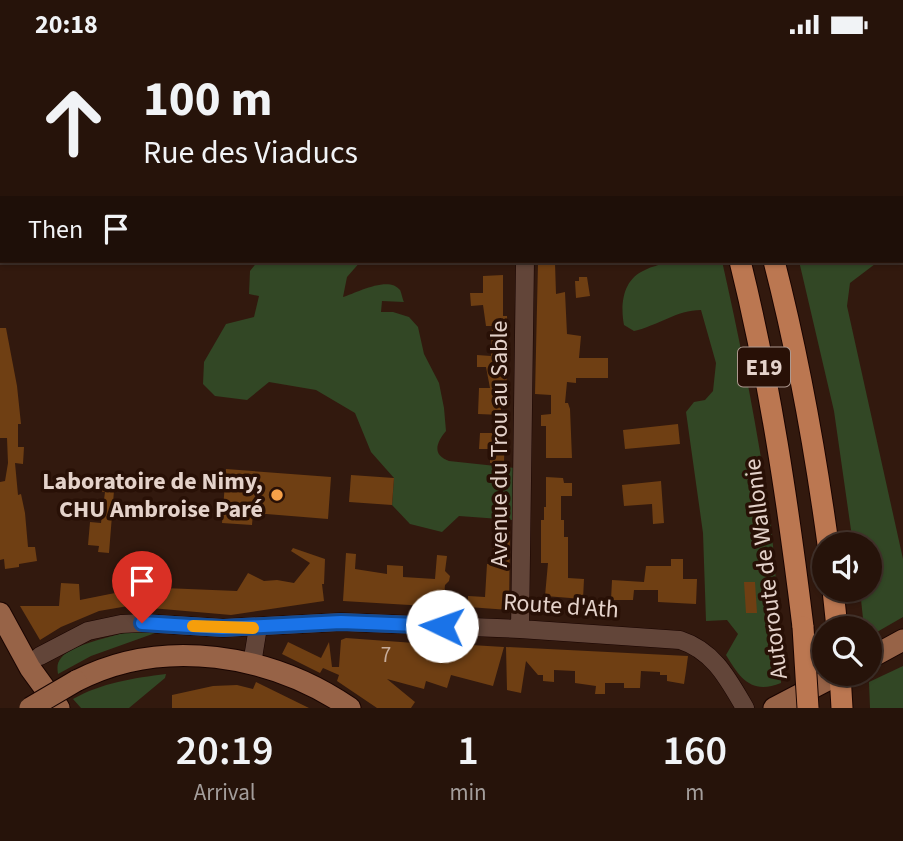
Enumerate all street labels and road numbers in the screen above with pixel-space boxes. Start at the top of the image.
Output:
street label: Avenue du Trou au Sable [482,321,517,567]
road number: E19 [738,347,790,387]
street label: Autoroute de Wallonie [735,457,797,681]
street label: Route d'Ath [502,585,620,627]

